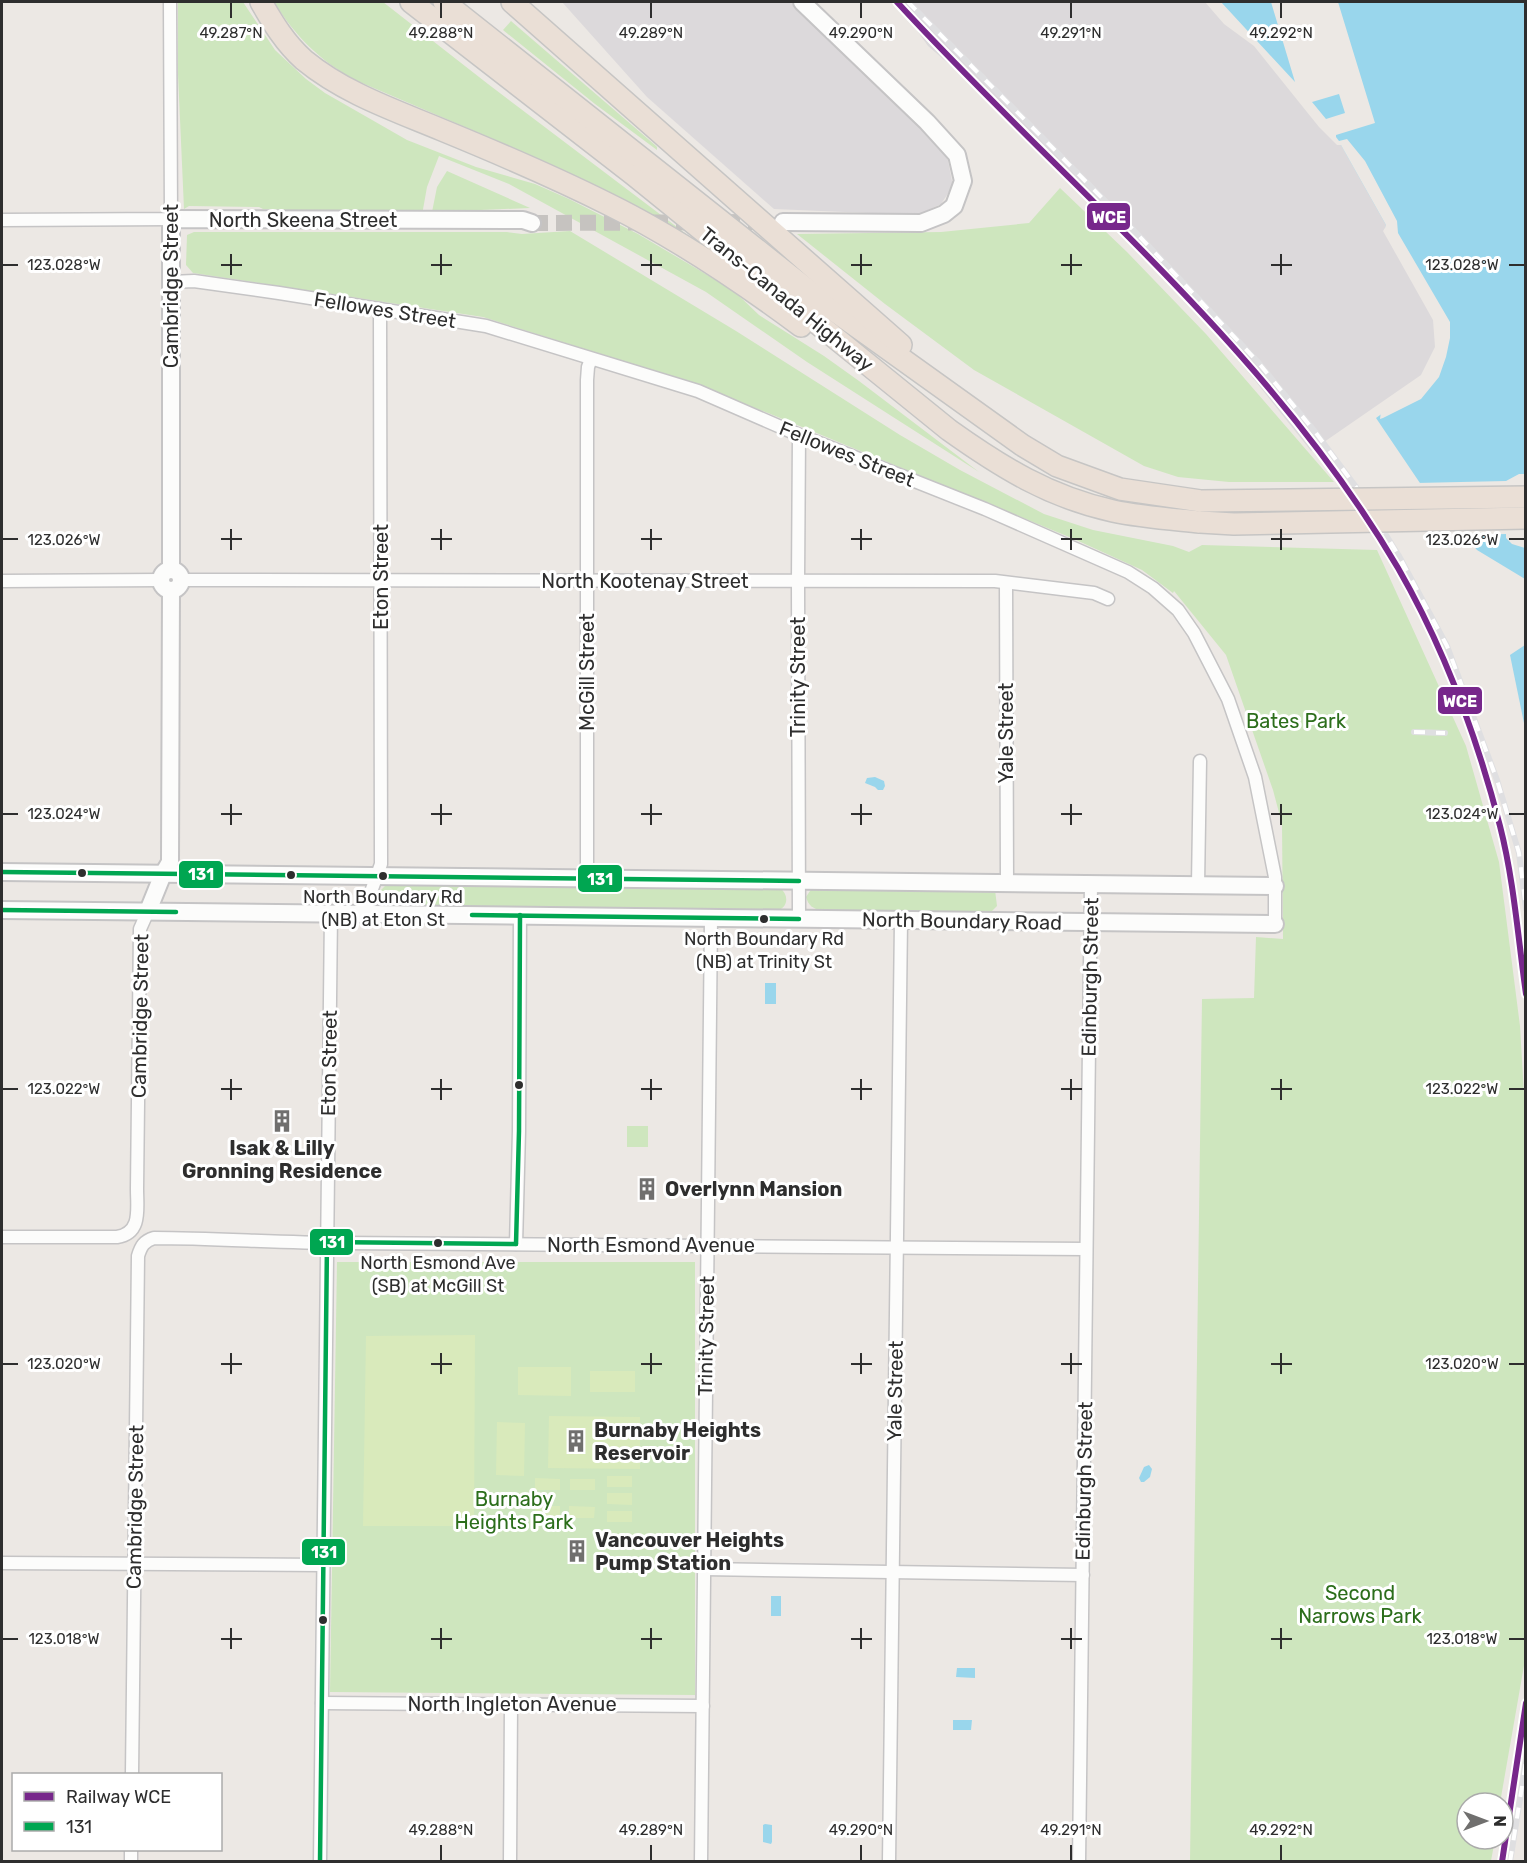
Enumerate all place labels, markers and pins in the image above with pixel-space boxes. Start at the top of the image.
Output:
unlabelled marker [76,867,88,879]
unlabelled marker [285,869,297,881]
marker: North Boundary Rd (NB) at Eton St [377,870,389,882]
place label: North Boundary Rd (NB) at Eton St [303,886,463,931]
marker: North Boundary Rd (NB) at Trinity St [758,913,770,925]
place label: North Boundary Rd (NB) at Trinity St [684,928,844,973]
unlabelled marker [513,1079,525,1091]
building icon: Isak & Lilly Gronning Residence [269,1108,295,1134]
place label: Isak & Lilly Gronning Residence [182,1136,382,1183]
building icon: Overlynn Mansion [634,1176,660,1202]
place label: Overlynn Mansion [665,1177,842,1201]
marker: North Esmond Ave (SB) at McGill St [432,1237,444,1249]
place label: North Esmond Ave (SB) at McGill St [360,1252,516,1297]
place label: Burnaby Heights Reservoir [594,1418,761,1465]
building icon: Burnaby Heights Reservoir [563,1428,589,1454]
place label: Vancouver Heights Pump Station [595,1528,784,1575]
building icon: Vancouver Heights Pump Station [564,1538,590,1564]
unlabelled marker [317,1614,329,1626]

